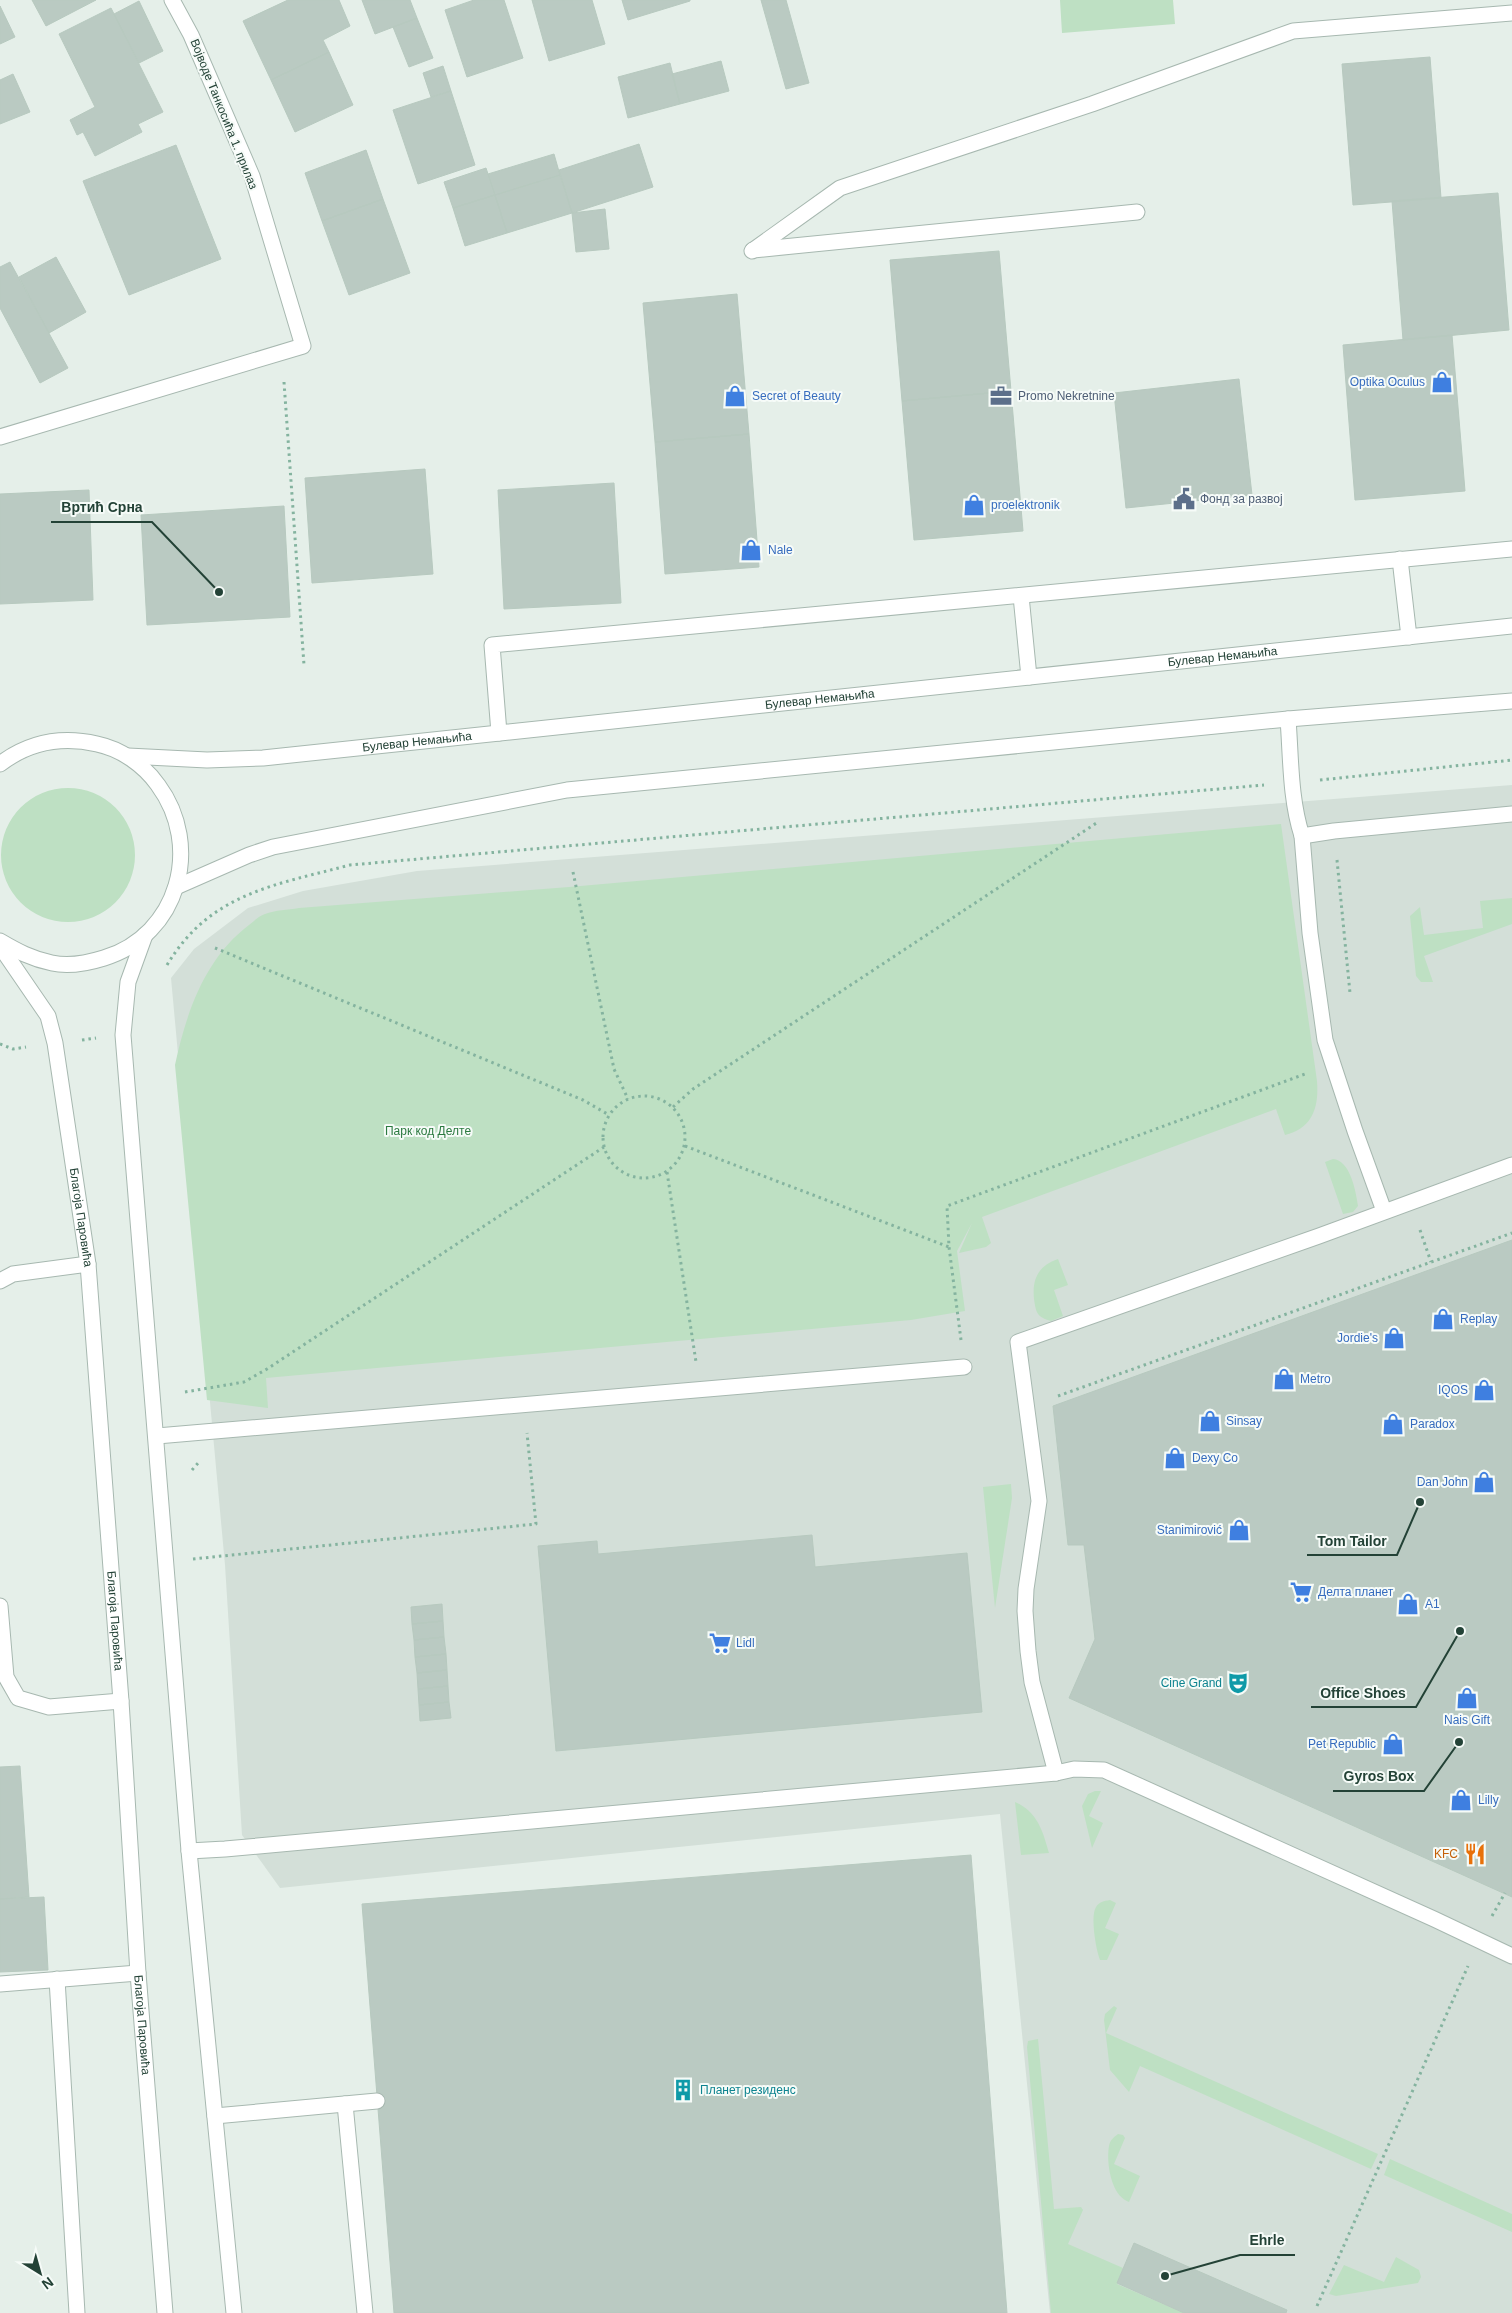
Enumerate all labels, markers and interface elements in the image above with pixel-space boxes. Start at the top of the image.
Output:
street label: Војводе Танкосића 1. прилаз [187,37,261,192]
shop icon: Optika Oculus [1429,369,1455,395]
place label: Optika Oculus [1350,375,1425,389]
shop icon: Secret of Beauty [722,383,748,409]
office icon: Promo Nekretnine [988,383,1014,409]
place label: Secret of Beauty [752,389,841,403]
place label: Promo Nekretnine [1018,389,1115,403]
public building icon: Фонд за развој [1171,486,1197,512]
shop icon: proelektronik [961,492,987,518]
place label: Фонд за развој [1200,492,1283,506]
callout: Вртић Срна [51,493,152,522]
place label: proelektronik [991,498,1061,512]
text: Вртић Срна [61,499,143,515]
shop icon: Nale [738,537,764,563]
place label: Nale [768,543,793,557]
street label: Булевар Немањића [1167,644,1278,669]
street label: Булевар Немањића [764,686,876,712]
street label: Булевар Немањића [361,729,473,754]
park label: Парк код Делте [385,1124,471,1138]
street label: Благоја Паровића [67,1167,95,1268]
shop icon: Replay [1430,1306,1456,1332]
place label: Replay [1460,1312,1497,1326]
shop icon: Jordie's [1381,1325,1407,1351]
place label: Jordie's [1337,1331,1378,1345]
shop icon: Metro [1271,1366,1297,1392]
place label: Metro [1300,1372,1331,1386]
shop icon: IQOS [1471,1377,1497,1403]
place label: IQOS [1438,1383,1468,1397]
shop icon: Sinsay [1197,1408,1223,1434]
shop icon: Paradox [1380,1411,1406,1437]
place label: Sinsay [1226,1414,1262,1428]
place label: Paradox [1410,1417,1455,1431]
shop icon: Dexy Co [1162,1445,1188,1471]
place label: Dexy Co [1192,1451,1238,1465]
shop icon: Dan John [1471,1469,1497,1495]
place label: Dan John [1417,1475,1468,1489]
shop icon: Stanimirović [1226,1517,1252,1543]
place label: Stanimirović [1157,1523,1222,1537]
callout: Tom Tailor [1307,1526,1397,1555]
text: Tom Tailor [1317,1533,1387,1549]
street label: Благоја Паровића [104,1570,126,1672]
supermarket icon: Делта планет [1288,1579,1314,1605]
place label: Делта планет [1318,1585,1394,1599]
shop icon: A1 [1395,1591,1421,1617]
place label: A1 [1425,1597,1440,1611]
supermarket icon: Lidl [707,1630,733,1656]
place label: Lidl [736,1636,755,1650]
theatre icon: Cine Grand [1225,1670,1251,1696]
place label: Cine Grand [1161,1676,1222,1690]
callout: Office Shoes [1311,1678,1416,1707]
text: Office Shoes [1320,1685,1406,1701]
shop icon: Nais Gift [1454,1685,1480,1711]
place label: Nais Gift [1444,1713,1491,1727]
shop icon: Pet Republic [1380,1731,1406,1757]
place label: Pet Republic [1308,1737,1376,1751]
callout: Gyros Box [1333,1762,1424,1791]
text: Gyros Box [1344,1768,1415,1784]
shop icon: Lilly [1448,1787,1474,1813]
place label: Lilly [1478,1793,1499,1807]
restaurant icon: KFC [1462,1841,1488,1867]
place label: KFC [1434,1847,1458,1861]
street label: Благоја Паровића [131,1974,153,2076]
building icon: Планет резиденс [670,2077,696,2103]
place label: Планет резиденс [700,2083,796,2097]
callout: Ehrle [1240,2226,1295,2255]
text: Ehrle [1249,2232,1285,2248]
north arrow [15,2248,65,2298]
text: N [39,2274,57,2293]

